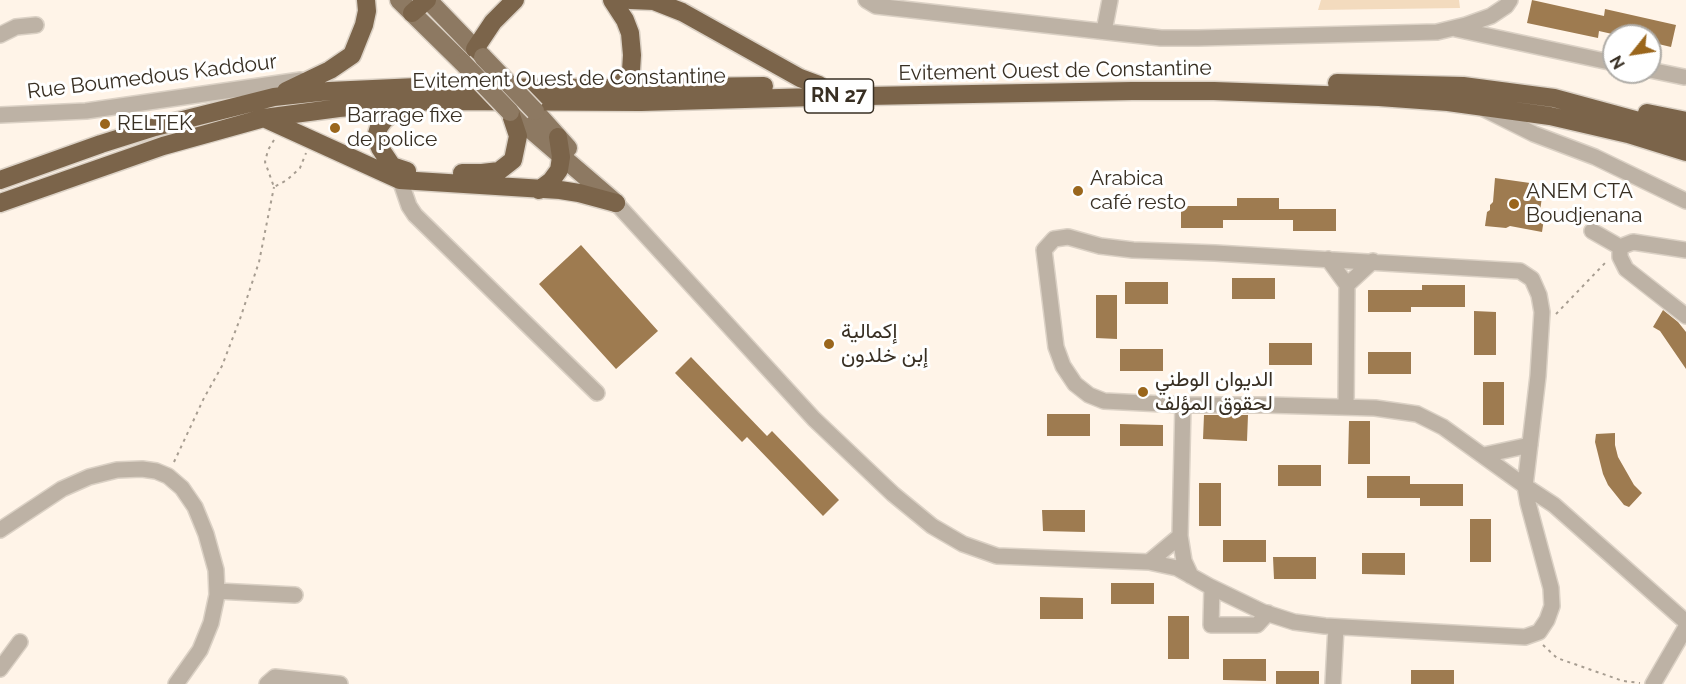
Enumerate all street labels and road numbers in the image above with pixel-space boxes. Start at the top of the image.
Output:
street label: Rue Boumedous Kaddour [26,49,278,105]
street label: Evitement Ouest de Constantine [898,56,1212,86]
street label: Evitement Ouest de Constantine [412,64,726,94]
road number: RN 27 [804,79,874,113]

